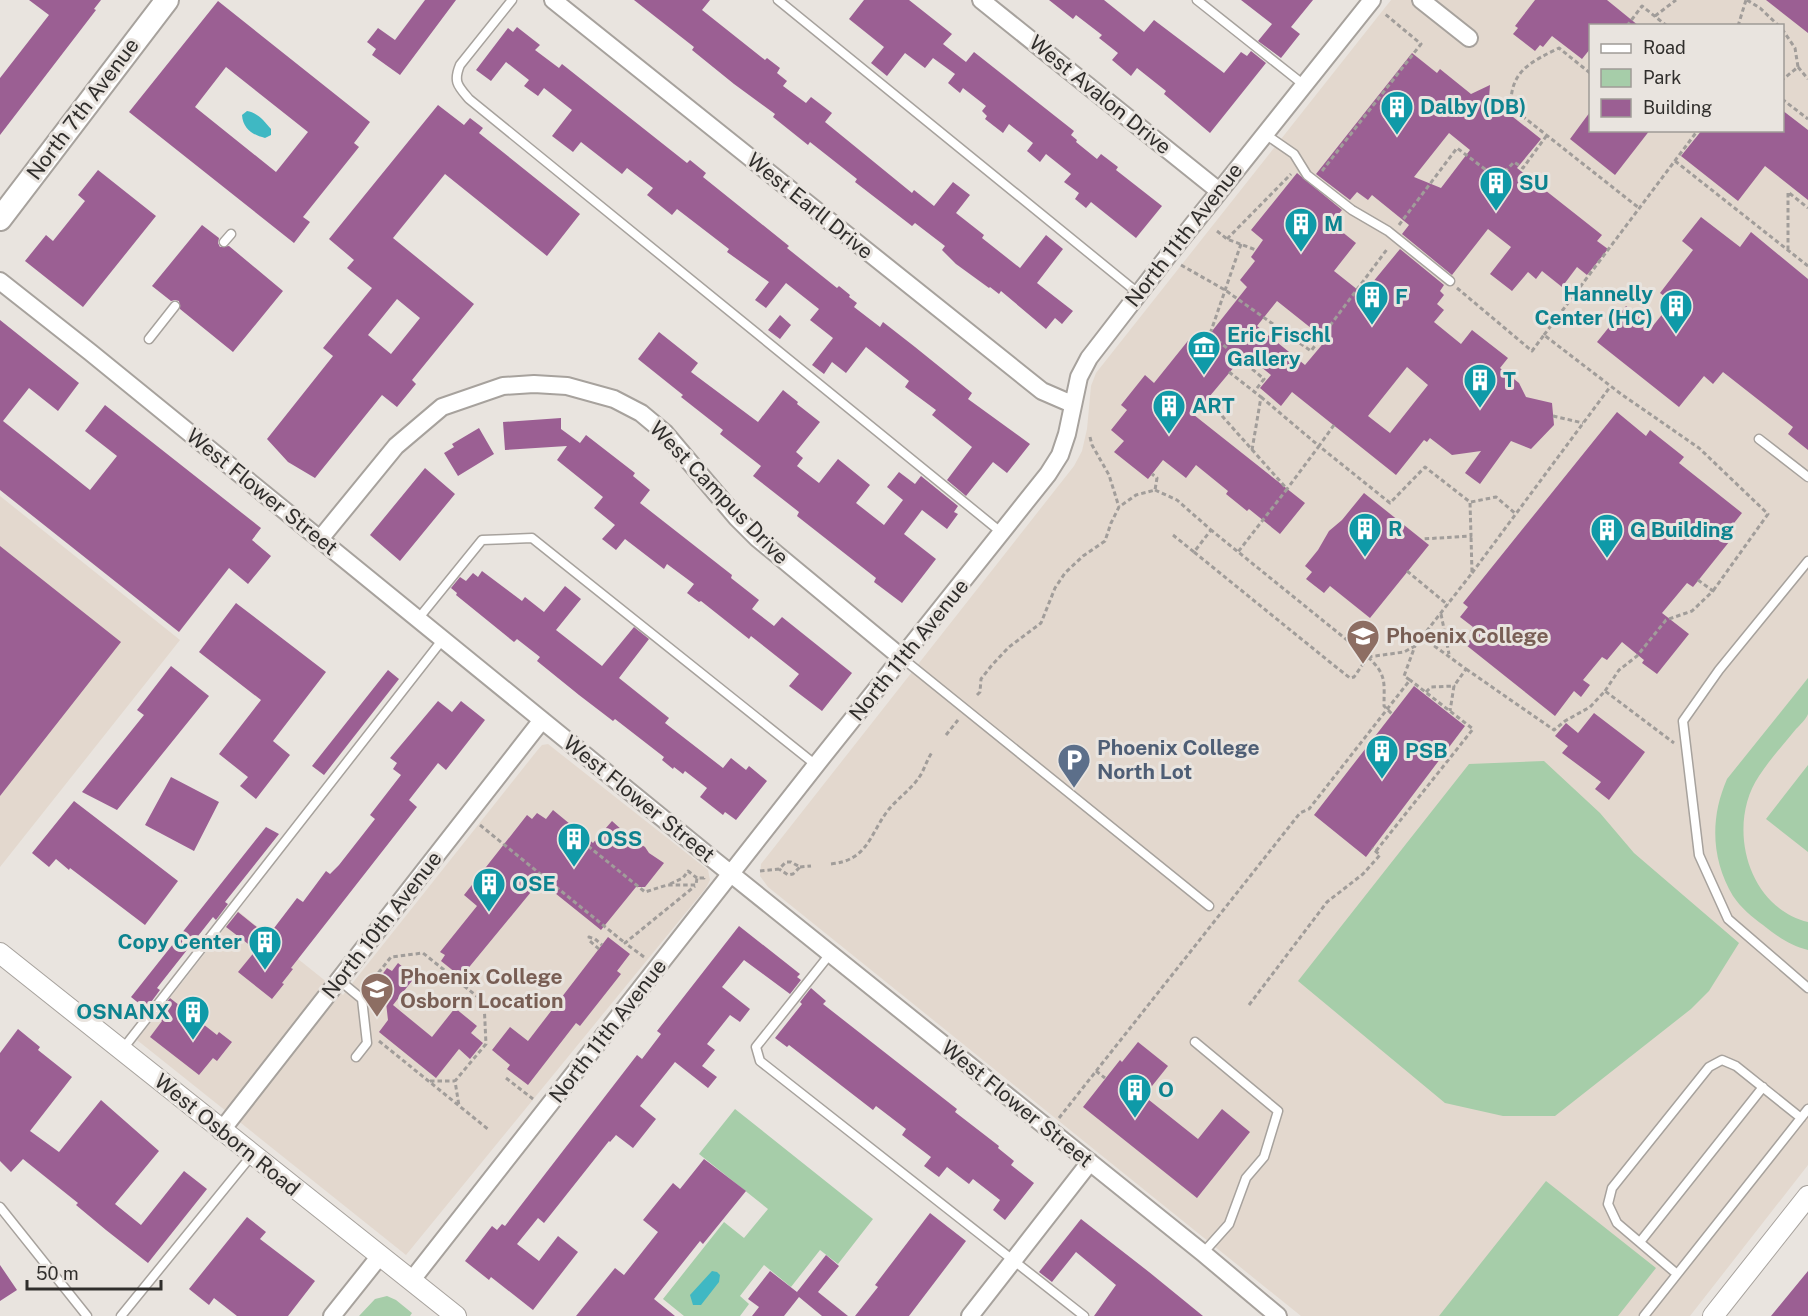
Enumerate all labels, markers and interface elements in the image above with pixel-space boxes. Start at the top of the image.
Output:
legend [1589,24,1784,132]
street label: West Avalon Drive [1024,30,1176,159]
street label: North 7th Avenue [21,33,144,184]
text: Road [1643,37,1686,58]
text: Park [1643,67,1681,88]
building icon: Dalby (DB) [1379,89,1415,136]
place label: Dalby (DB) [1420,94,1526,119]
text: Building [1643,97,1712,118]
street label: West Earll Drive [742,147,878,264]
street label: North 11th Avenue [1120,158,1247,312]
building icon: SU [1478,165,1514,212]
place label: SU [1519,170,1549,195]
building icon: M [1283,206,1319,253]
place label: M [1324,211,1343,236]
building icon: F [1354,279,1390,326]
place label: Hannelly Center (HC) [1535,281,1653,330]
place label: F [1395,284,1408,309]
building icon: Hannelly Center (HC) [1658,288,1694,335]
place label: Eric Fischl Gallery [1227,322,1331,371]
museum icon: Eric Fischl Gallery [1186,329,1222,376]
building icon: T [1462,362,1498,409]
place label: T [1503,367,1516,392]
building icon: ART [1151,388,1187,435]
place label: ART [1192,393,1235,418]
street label: West Campus Drive [645,416,794,569]
street label: West Flower Street [182,423,343,560]
building icon: R [1347,511,1383,558]
building icon: G Building [1589,512,1625,559]
place label: R [1388,516,1403,541]
place label: G Building [1630,517,1734,542]
street label: North 11th Avenue [844,574,974,726]
school or university icon: Phoenix College [1345,618,1381,665]
place label: Phoenix College [1386,623,1549,648]
street label: West Flower Street [559,730,720,867]
building icon: PSB [1364,733,1400,780]
place label: Phoenix College North Lot [1097,735,1260,784]
place label: PSB [1405,738,1448,763]
parking icon: Phoenix College North Lot [1056,742,1092,789]
building icon: OSS [556,821,592,868]
place label: OSS [597,826,642,851]
street label: North 10th Avenue [316,846,447,1003]
building icon: OSE [471,866,507,913]
place label: OSE [512,871,556,896]
building icon: Copy Center [247,924,283,971]
place label: Copy Center [117,929,242,954]
street label: North 11th Avenue [544,954,671,1108]
place label: Phoenix College Osborn Location [400,964,563,1013]
school or university icon: Phoenix College Osborn Location [359,971,395,1018]
building icon: OSNANX [175,994,211,1041]
place label: OSNANX [76,999,170,1024]
street label: West Flower Street [937,1035,1098,1172]
street label: West Osborn Road [149,1068,305,1201]
building icon: O [1117,1072,1153,1119]
place label: O [1158,1077,1174,1102]
scale bar [27,1253,160,1291]
text: 50 m [36,1263,79,1284]

